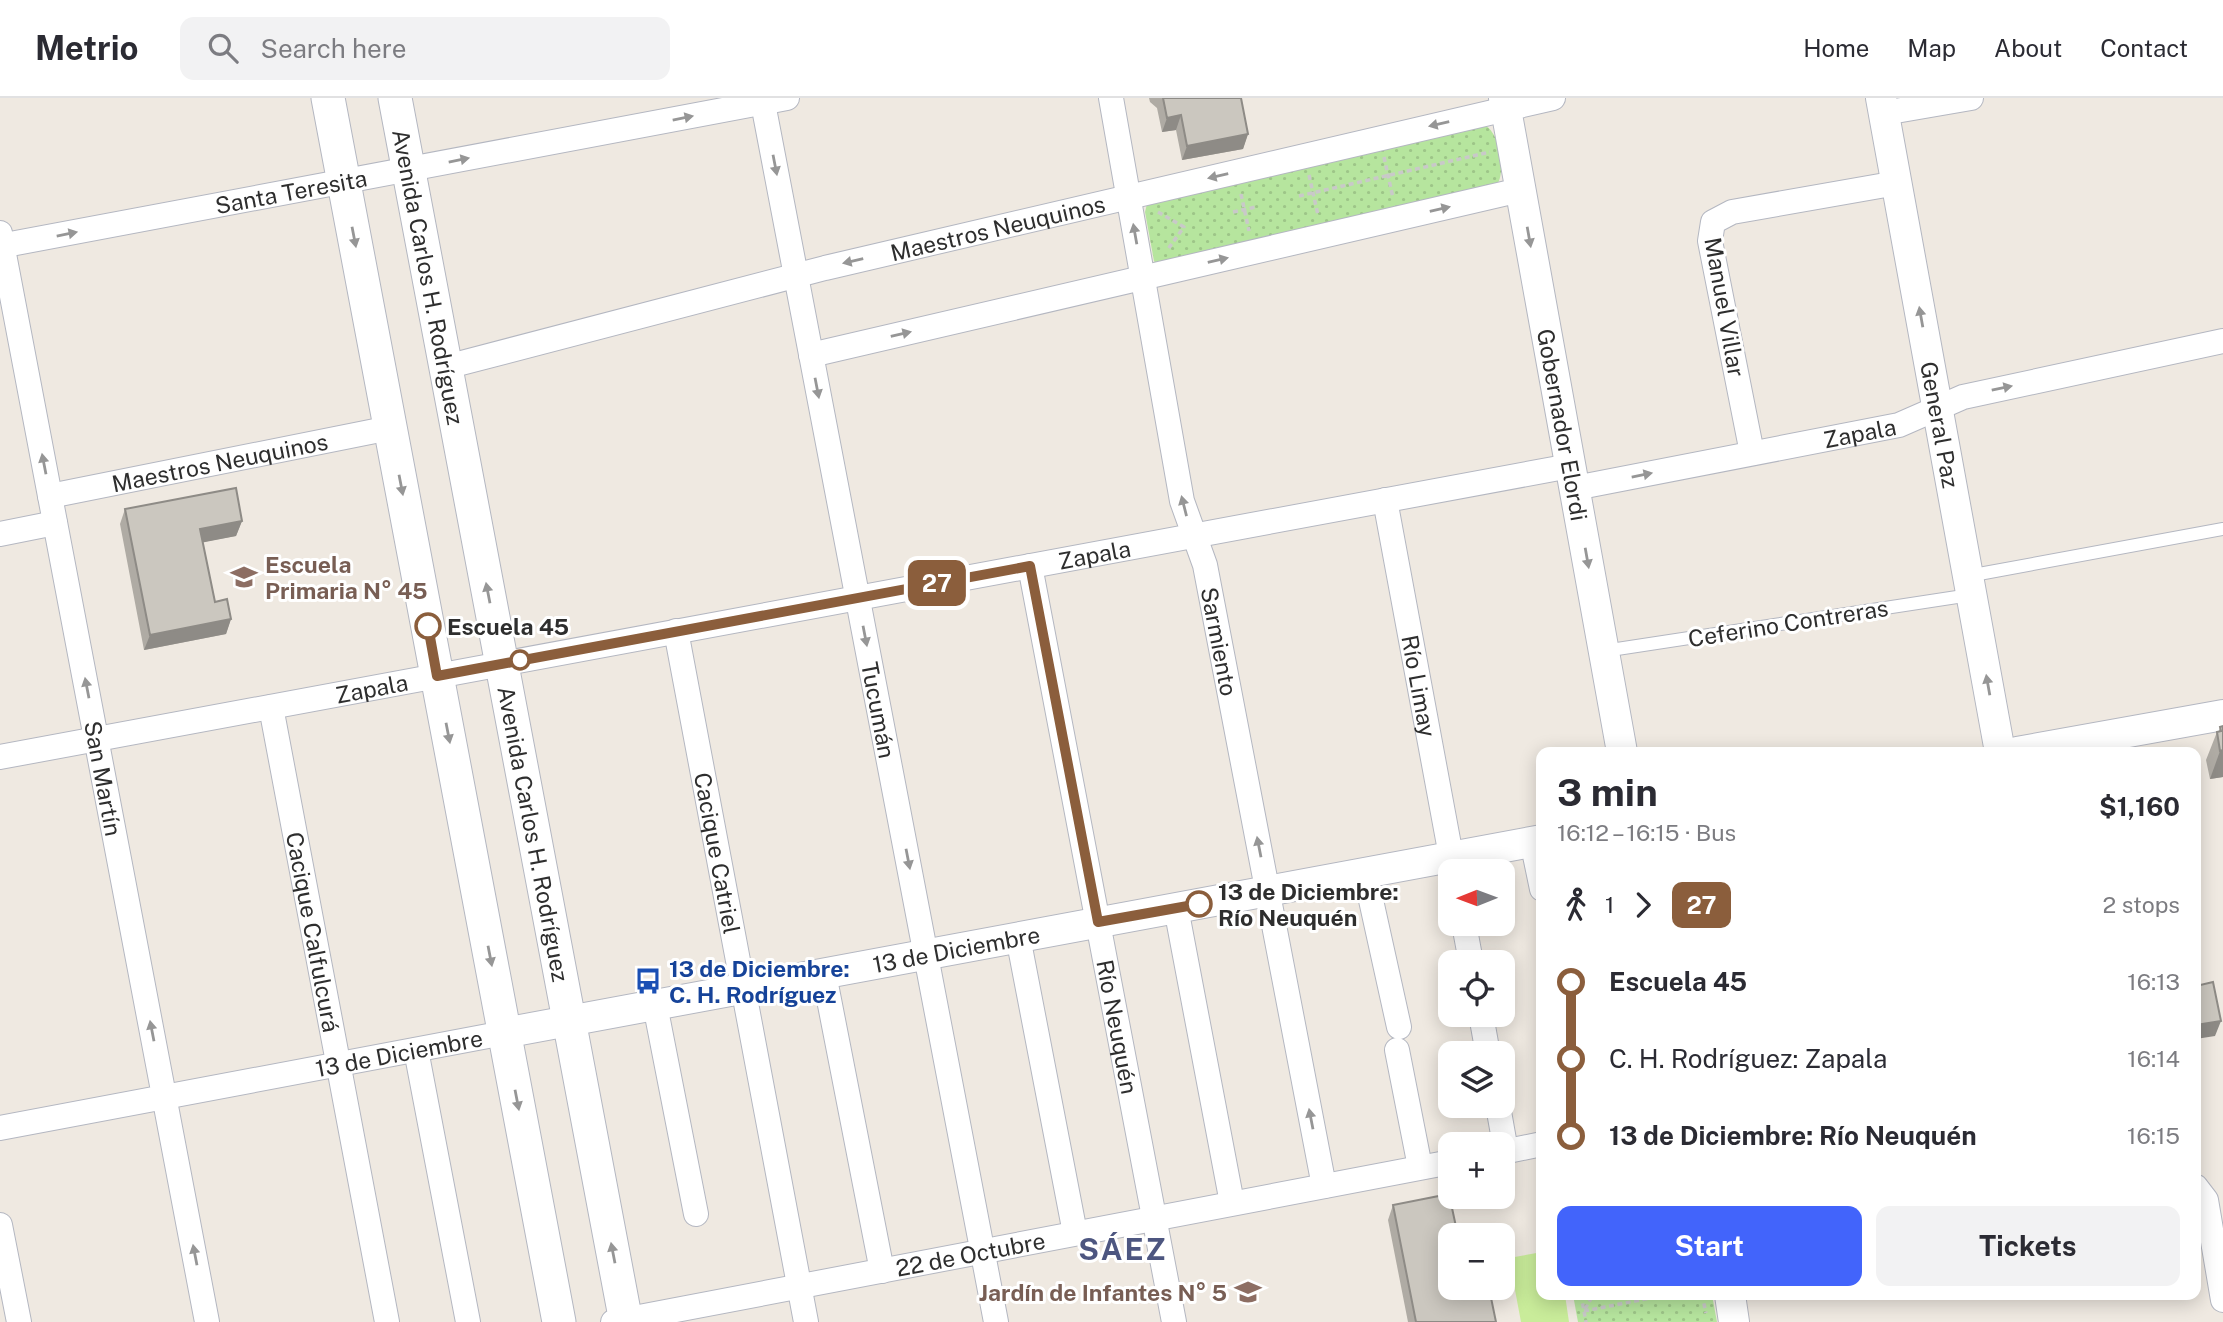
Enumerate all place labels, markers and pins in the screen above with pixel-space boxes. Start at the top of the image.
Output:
place label: Escuela Primaria N° 45 [265,551,428,604]
school or university icon: Escuela Primaria N° 45 [229,562,259,592]
marker: Escuela 45 [415,613,441,639]
place label: Escuela 45 [447,613,569,640]
unlabelled marker [510,650,530,670]
place label: 13 de Diciembre: Río Neuquén [1218,878,1399,931]
marker: 13 de Diciembre: Río Neuquén [1186,891,1212,917]
place label: 13 de Diciembre: C. H. Rodríguez [669,955,850,1008]
bus stop icon: 13 de Diciembre: C. H. Rodríguez [633,966,663,996]
school or university icon: Jardín de Infantes N° 5 [1233,1277,1263,1307]
place label: Jardín de Infantes N° 5 [979,1279,1227,1306]

